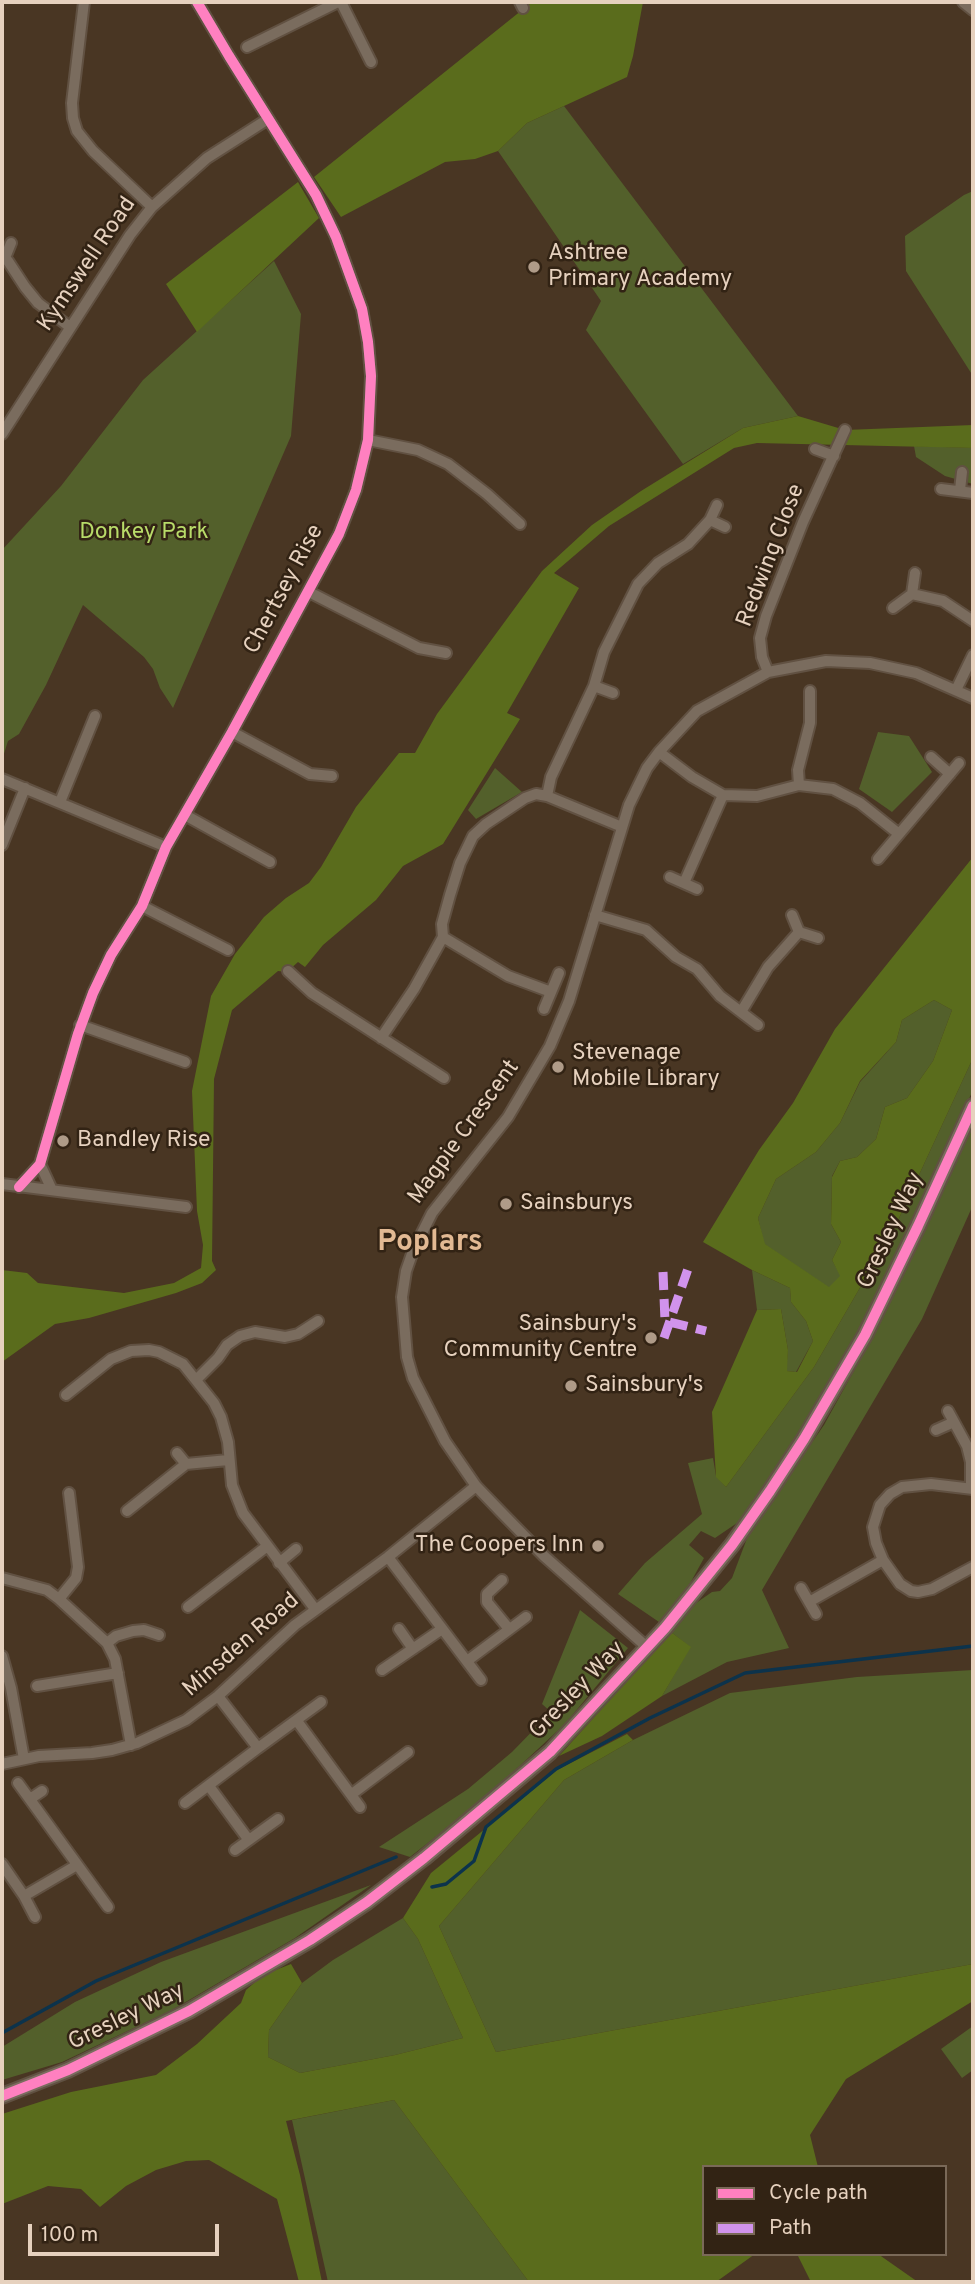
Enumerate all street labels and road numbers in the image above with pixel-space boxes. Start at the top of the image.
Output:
street label: Kymswell Road [33,193,143,337]
street label: Redwing Close [732,481,812,631]
street label: Chertsey Rise [239,521,331,659]
street label: Magpie Crescent [403,1056,527,1210]
street label: Gresley Way [853,1168,931,1294]
street label: Minsden Road [178,1588,306,1704]
street label: Gresley Way [524,1636,632,1746]
street label: Gresley Way [65,1978,189,2058]

